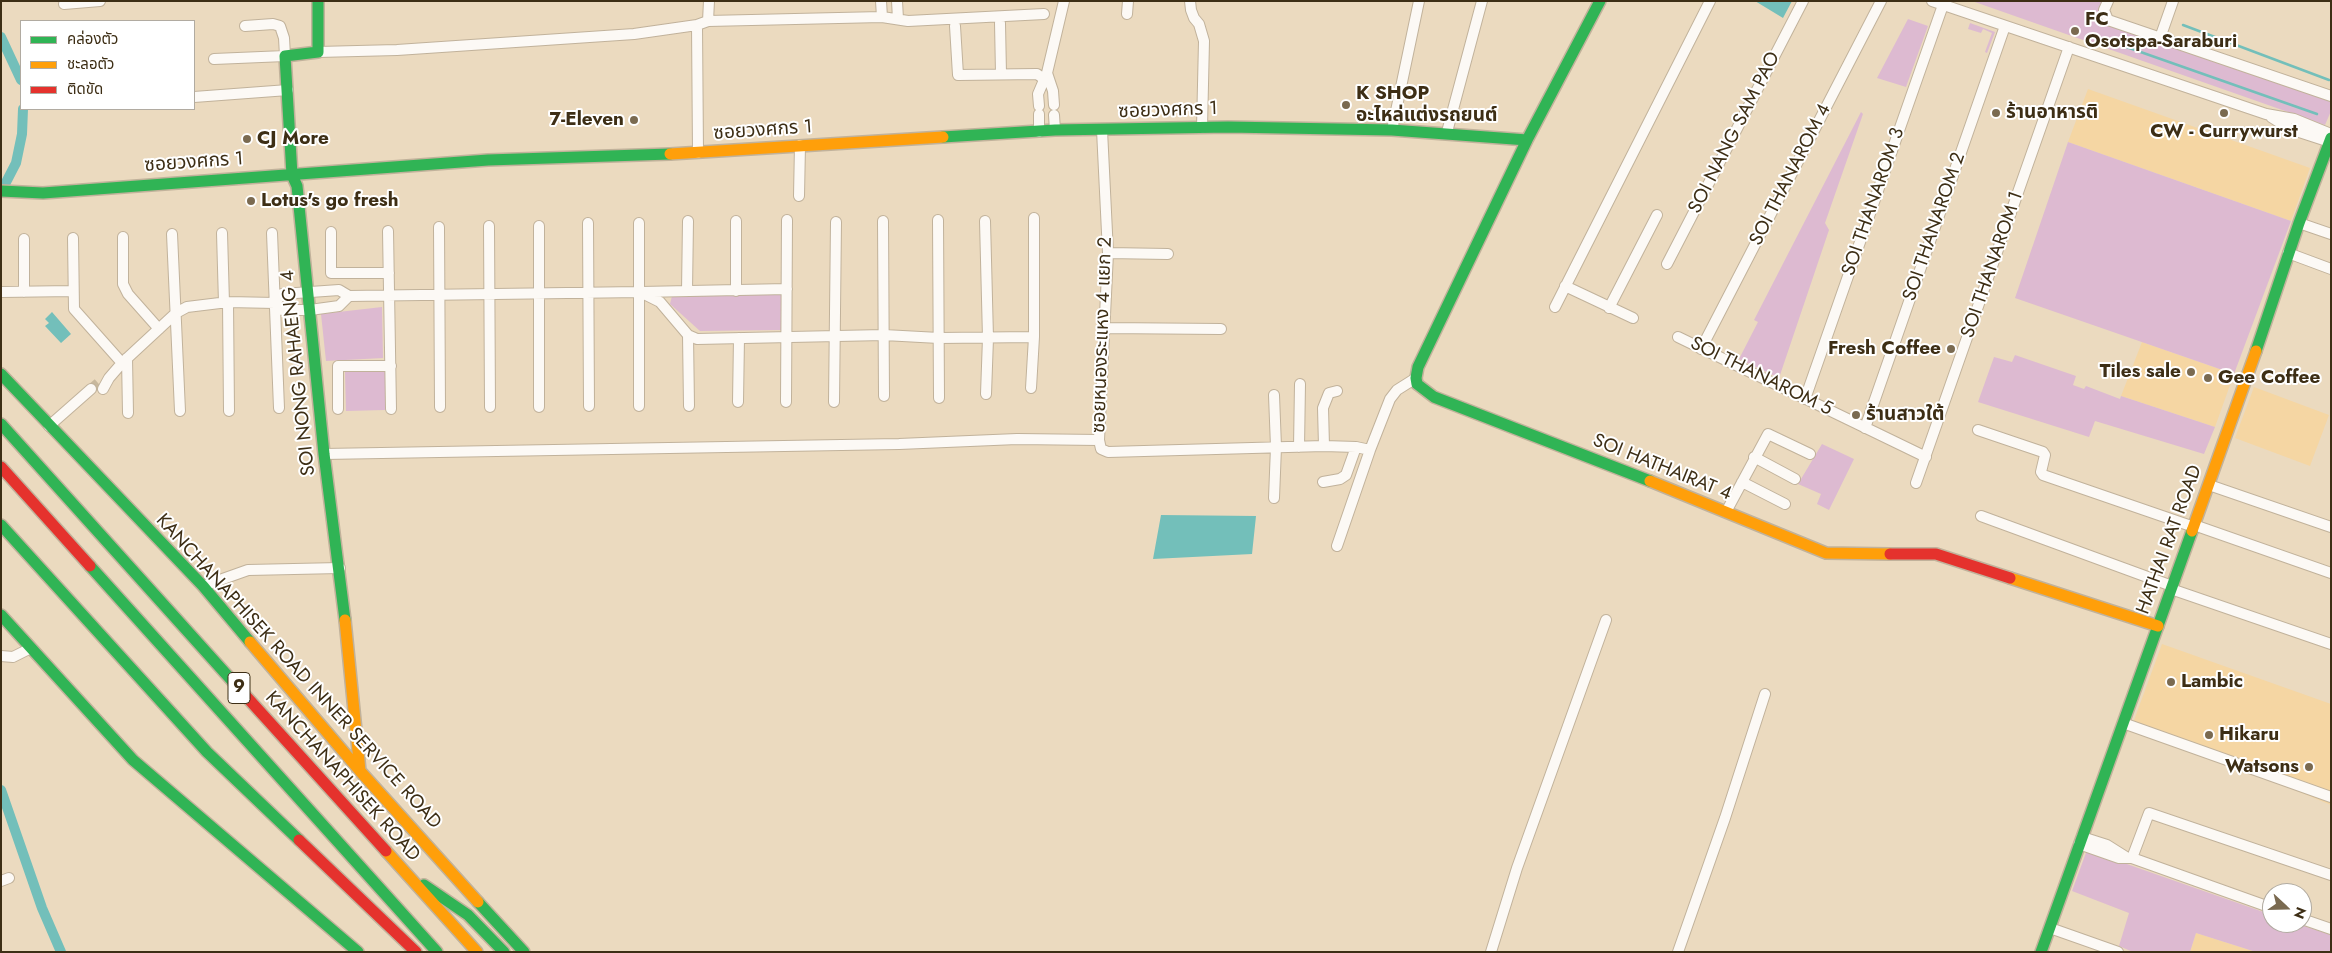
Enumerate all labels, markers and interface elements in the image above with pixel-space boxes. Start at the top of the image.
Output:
place label: FC Osotspa-Saraburi [2085,9,2237,53]
legend [20,20,195,110]
marker: FC Osotspa-Saraburi [2069,25,2081,37]
text: คล่องตัว [67,28,118,50]
street label: SOI NANG SAM PAO [1684,48,1786,218]
text: ชะลอตัว [67,53,114,75]
text: ติดขัด [67,78,103,100]
place label: K SHOP อะไหล่แต่งรถยนต์ [1356,83,1497,127]
street label: ซอยวงศกร 1 [1118,98,1218,124]
marker: K SHOP อะไหล่แต่งรถยนต์ [1340,99,1352,111]
street label: SOI THANAROM 4 [1745,100,1837,250]
place label: ร้านอาหารติ [2006,102,2098,124]
marker: ร้านอาหารติ [1990,107,2002,119]
marker: CW - Currywurst [2218,107,2230,119]
place label: 7-Eleven [550,109,624,131]
marker: 7-Eleven [628,114,640,126]
street label: ซอยวงศกร 1 [713,116,813,146]
place label: CW - Currywurst [2150,121,2298,143]
street label: SOI THANAROM 3 [1838,125,1910,279]
place label: CJ More [257,128,329,150]
marker: CJ More [241,133,253,145]
street label: ซอยวงศกร 1 [144,148,244,178]
street label: SOI THANAROM 2 [1899,150,1971,304]
street label: SOI THANAROM 1 [1957,189,2029,341]
place label: Lotus's go fresh [261,190,399,212]
marker: Lotus's go fresh [245,195,257,207]
street label: ซอยหนองระแหง 4 แยก 2 [1088,236,1118,434]
street label: SOI NONG RAHAENG 4 [277,269,321,477]
street label: SOI THANAROM 5 [1686,333,1836,421]
place label: Fresh Coffee [1828,338,1941,360]
marker: Fresh Coffee [1945,343,1957,355]
place label: Tiles sale [2100,361,2181,383]
marker: Tiles sale [2185,366,2197,378]
place label: Gee Coffee [2218,367,2320,389]
marker: Gee Coffee [2202,372,2214,384]
place label: ร้านสาวใต้ [1866,404,1945,426]
marker: ร้านสาวใต้ [1850,409,1862,421]
street label: SOI HATHAIRAT 4 [1589,430,1735,506]
street label: HATHAI RAT ROAD [2132,462,2208,618]
street label: KANCHANAPHISEK ROAD INNER SERVICE ROAD [150,510,446,834]
place label: Lambic [2181,671,2243,693]
road number: 9 [228,672,250,704]
marker: Lambic [2165,676,2177,688]
street label: KANCHANAPHISEK ROAD [260,687,424,867]
place label: Hikaru [2219,724,2279,746]
marker: Hikaru [2203,729,2215,741]
place label: Watsons [2225,756,2299,778]
marker: Watsons [2303,761,2315,773]
north arrow [2262,883,2312,933]
text: N [2289,904,2311,922]

